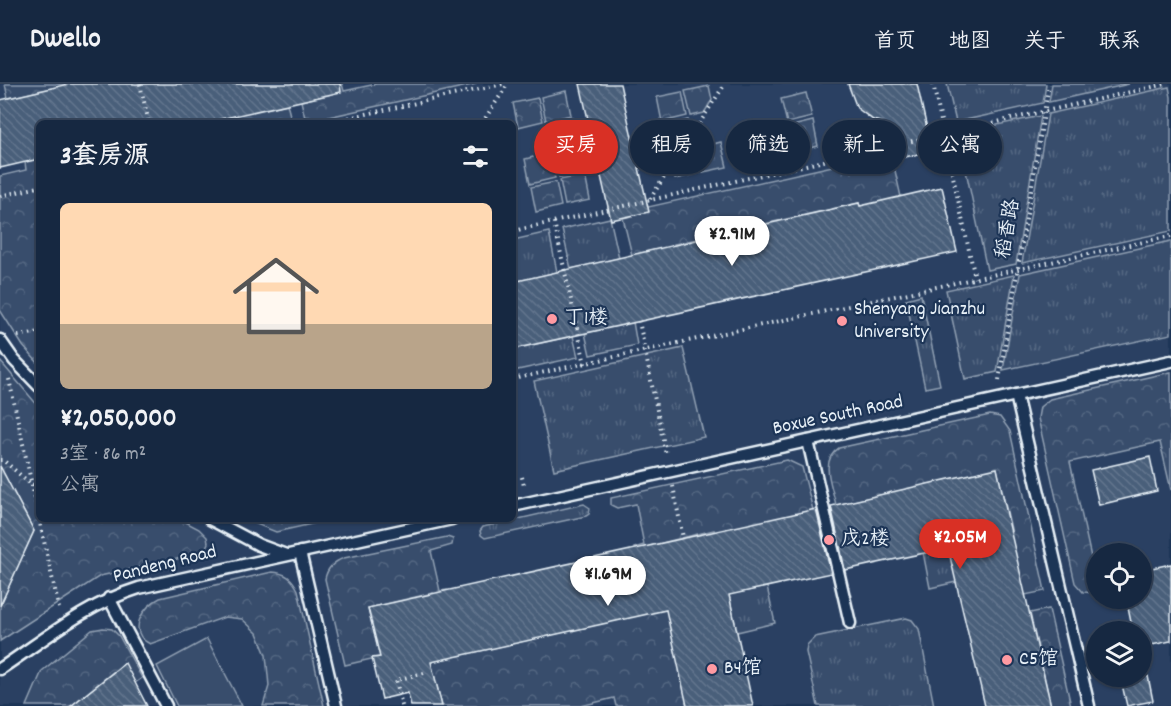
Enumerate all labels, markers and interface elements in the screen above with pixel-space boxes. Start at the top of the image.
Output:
text: Dwello [30,21,101,61]
text: 首页 [874,28,916,58]
text: 地图 [949,28,991,58]
text: 关于 [1024,28,1066,58]
text: 联系 [1099,28,1141,58]
chip: 买房 [534,120,618,174]
chip: 租房 [630,120,714,174]
chip: 筛选 [726,120,810,174]
chip: 新上 [822,120,906,174]
chip: 公寓 [918,120,1002,174]
text: 3套房源 [60,139,150,176]
icon: filters [459,140,492,173]
street label: 稻香路 [990,196,1028,261]
pin: ¥2.91M [683,216,781,267]
text: ¥2.91M [709,221,756,249]
icon: home [222,242,330,350]
place label: Shenyang Jianzhu University [854,296,985,347]
place label: 丁1楼 [564,305,608,333]
marker: 丁1楼 [545,312,559,326]
marker: Shenyang Jianzhu University [835,314,849,328]
street label: Boxue South Road [770,389,906,443]
text: ¥2,050,000 [60,401,177,438]
text: 3室 · 86 m² [60,441,146,469]
text: 公寓 [60,472,100,500]
pin: ¥2.05M [911,519,1009,570]
text: ¥2.05M [933,524,987,552]
place label: 戊2楼 [841,526,890,554]
marker: 戊2楼 [822,533,836,547]
street label: Pandeng Road [110,539,220,591]
map controls [1086,543,1152,687]
button: locate [1086,543,1152,609]
pin: ¥1.69M [559,556,657,607]
text: ¥1.69M [584,561,632,589]
button: layers [1086,621,1152,687]
place label: C5馆 [1019,646,1058,674]
marker: C5馆 [1000,653,1014,667]
place label: B4馆 [724,655,762,683]
marker: B4馆 [705,662,719,676]

